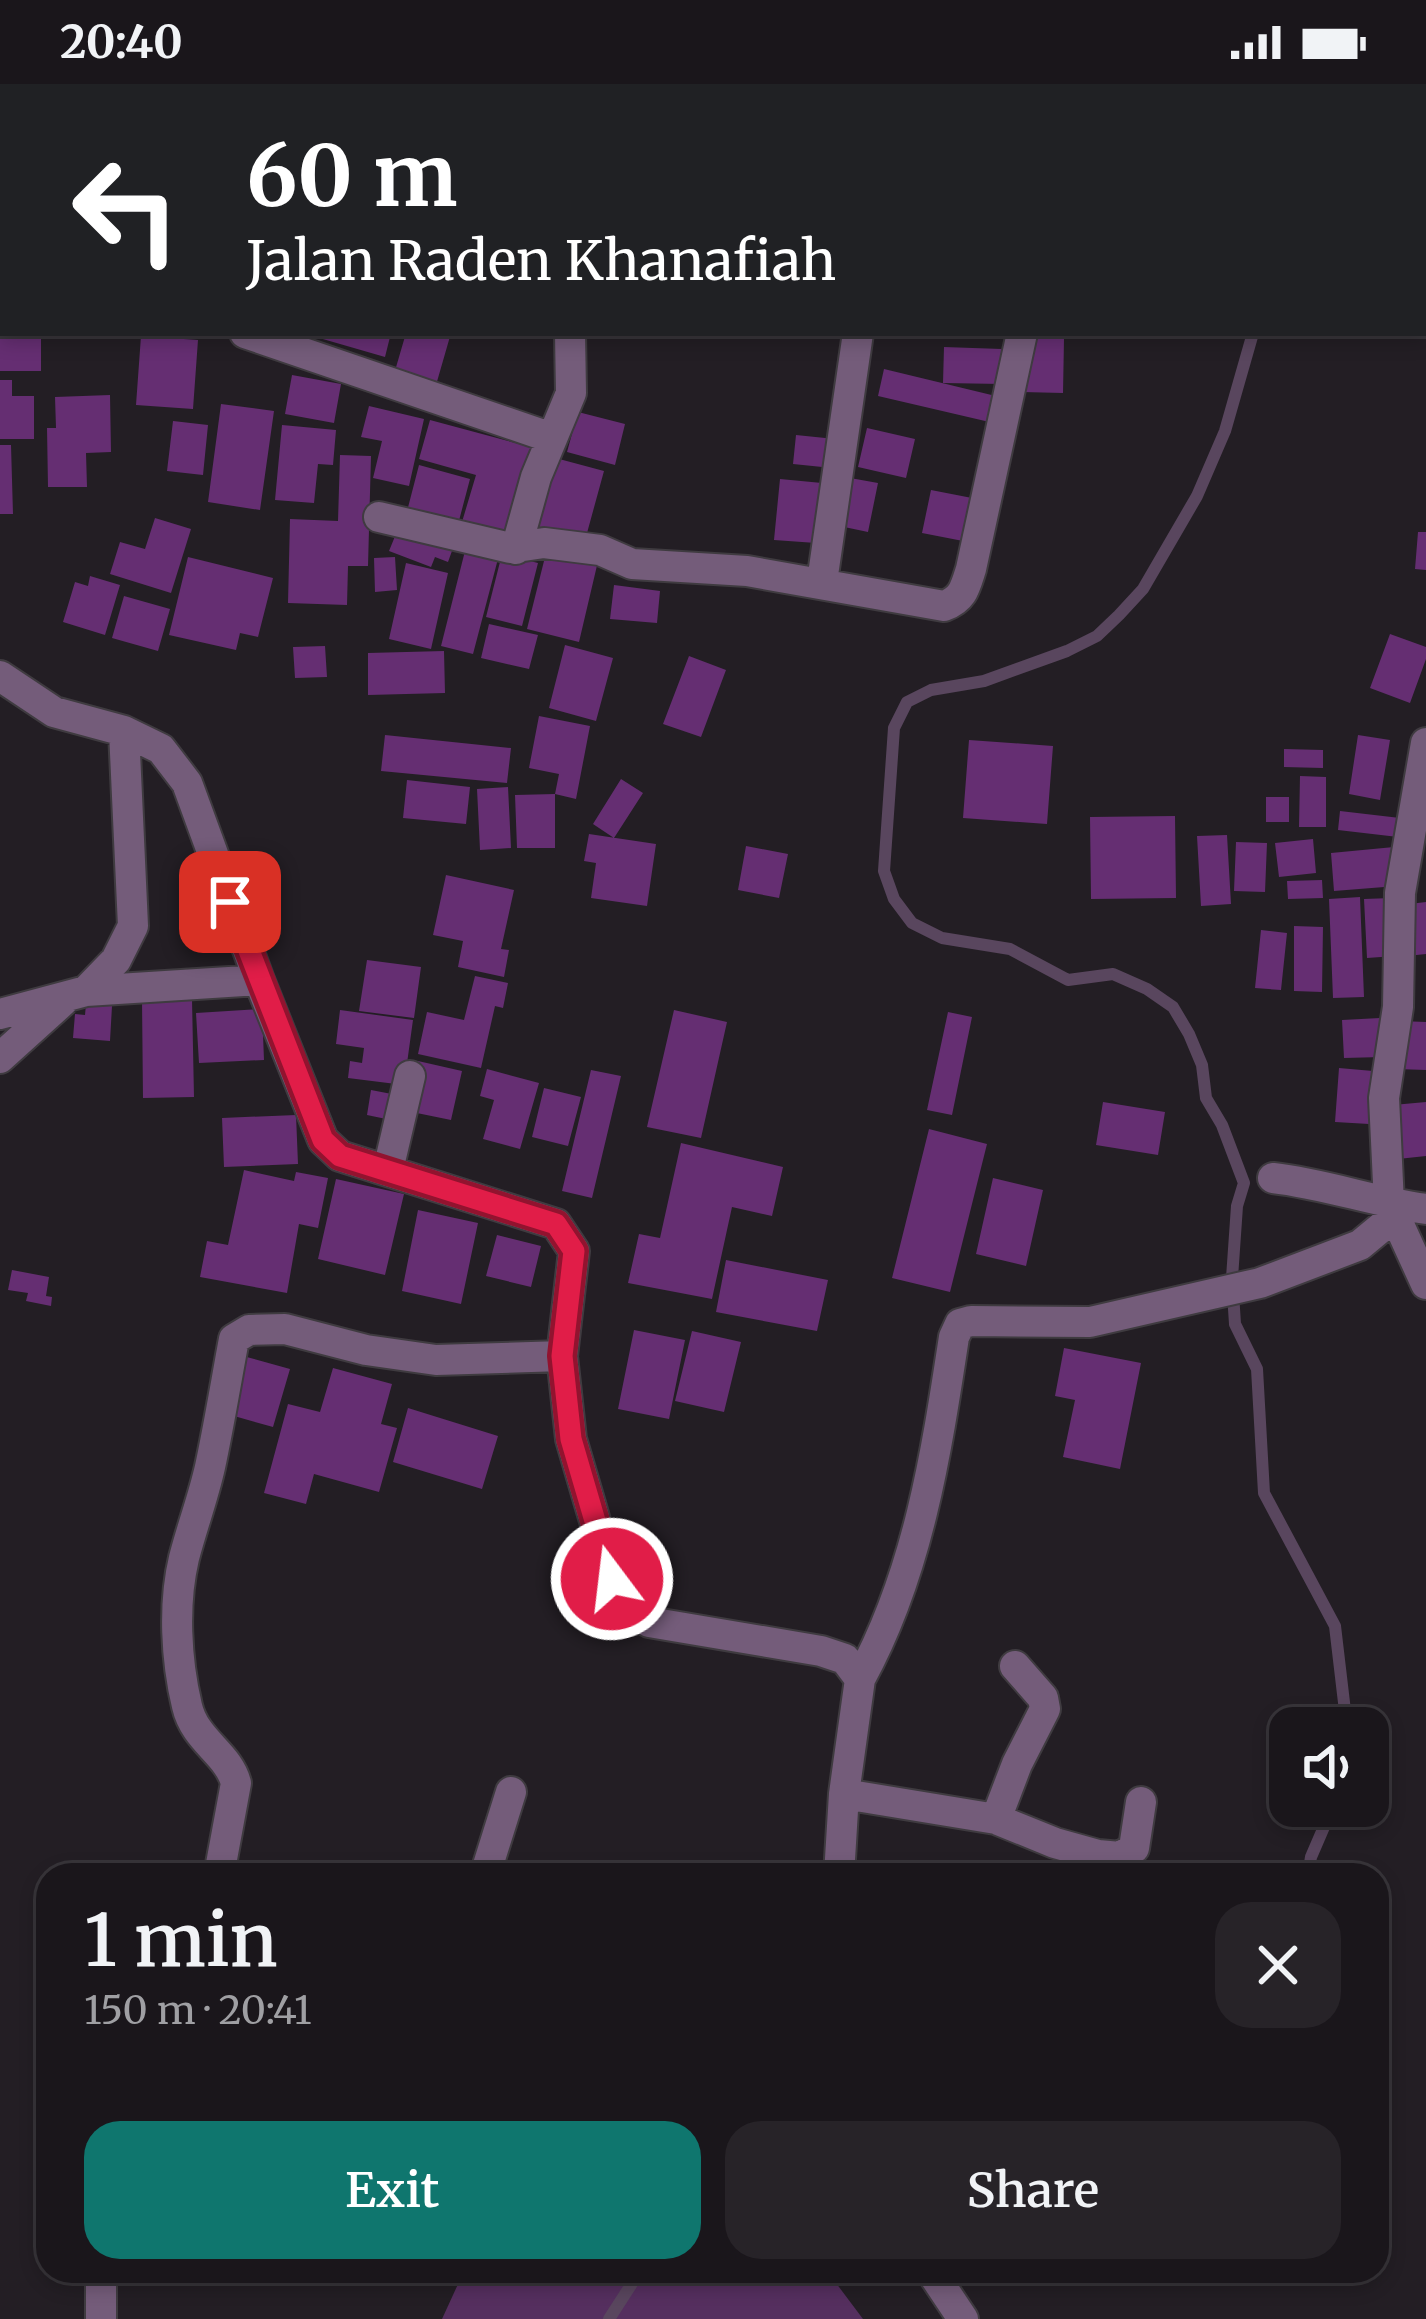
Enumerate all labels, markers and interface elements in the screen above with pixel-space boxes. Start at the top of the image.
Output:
text: 20:40 [60,14,183,70]
text: 60 m [246,123,457,229]
icon: left [48,132,204,288]
text: Jalan Raden Khanafiah [246,227,836,295]
pin [179,851,281,953]
icon: arrive [197,869,263,935]
position arrow [549,1516,675,1642]
map controls [1269,1707,1389,1827]
button: sound [1269,1707,1389,1827]
text: 1 min [84,1895,278,1986]
button: close [1215,1902,1341,2028]
text: 150 m · 20:41 [84,1986,312,2035]
button: Exit [84,2121,701,2259]
button: Share [725,2121,1341,2259]

